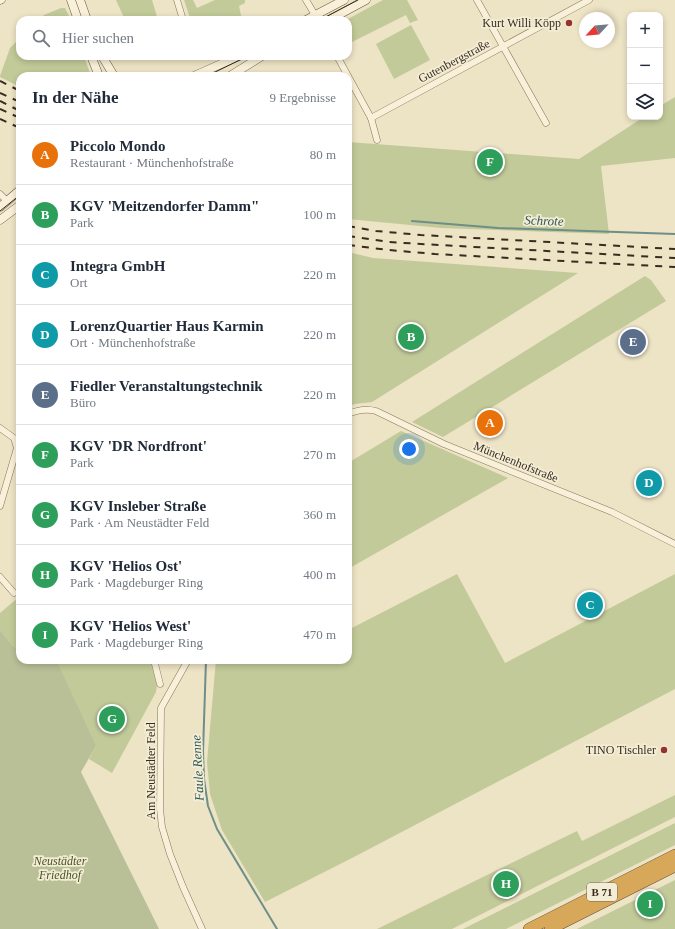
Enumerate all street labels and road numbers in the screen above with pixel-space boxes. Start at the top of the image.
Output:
street label: Gutenbergstraße [416,36,492,86]
street label: Münchenhofstraße [472,439,560,485]
street label: Am Neustädter Feld [144,722,158,820]
road number: B 71 [587,883,617,901]

